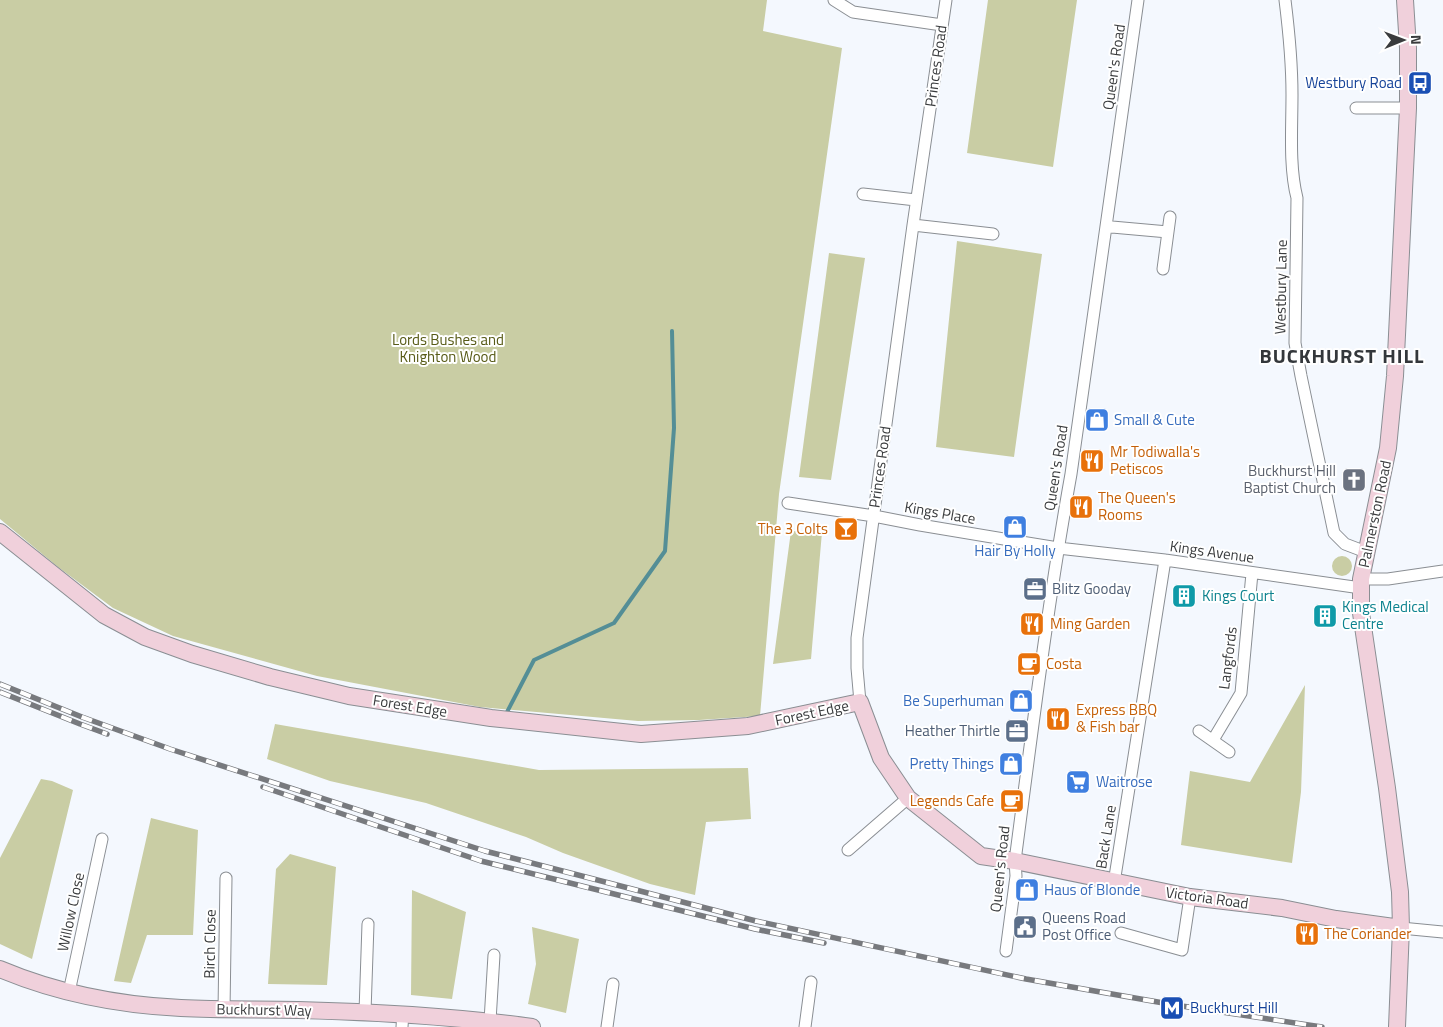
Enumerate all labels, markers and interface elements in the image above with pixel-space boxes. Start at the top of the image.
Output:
north arrow [1378,15,1428,65]
street label: Queen's Road [1096,22,1131,111]
street label: Princes Road [918,24,953,108]
text: N [1406,35,1427,45]
bus stop icon: Westbury Road [1407,70,1433,96]
place label: Westbury Road [1305,71,1402,94]
street label: Westbury Lane [1268,239,1293,335]
park label: Lords Bushes and Knighton Wood [392,328,504,368]
district label: BUCKHURST HILL [1260,340,1424,371]
shop icon: Small & Cute [1084,407,1110,433]
place label: Small & Cute [1114,408,1195,431]
street label: Queen's Road [1037,423,1074,513]
street label: Princes Road [862,425,897,509]
place label: Mr Todiwalla's Petiscos [1110,440,1200,480]
restaurant icon: Mr Todiwalla's Petiscos [1079,448,1105,474]
street label: Palmerston Road [1352,458,1397,570]
place label: Buckhurst Hill Baptist Church [1243,459,1336,499]
church icon: Buckhurst Hill Baptist Church [1341,467,1367,493]
place label: The Queen's Rooms [1098,486,1176,526]
restaurant icon: The Queen's Rooms [1068,494,1094,520]
street label: Kings Place [903,495,977,530]
shop icon: Hair By Holly [1002,514,1028,540]
bar icon: The 3 Colts [833,516,859,542]
place label: The 3 Colts [758,517,828,540]
street label: Kings Avenue [1168,534,1256,569]
place label: Hair By Holly [974,539,1056,562]
office icon: Blitz Gooday [1022,576,1048,602]
place label: Blitz Gooday [1052,577,1131,600]
building icon: Kings Court [1171,583,1197,609]
place label: Kings Court [1202,584,1275,607]
place label: Kings Medical Centre [1342,595,1429,635]
building icon: Kings Medical Centre [1312,603,1338,629]
restaurant icon: Ming Garden [1019,611,1045,637]
place label: Ming Garden [1050,612,1130,635]
street label: Langfords [1212,625,1243,691]
cafe icon: Costa [1016,651,1042,677]
place label: Costa [1046,652,1082,675]
street label: Forest Edge [371,688,449,723]
shop icon: Be Superhuman [1008,688,1034,714]
place label: Be Superhuman [903,689,1004,712]
street label: Forest Edge [773,693,851,732]
place label: Express BBQ & Fish bar [1076,698,1157,738]
restaurant icon: Express BBQ & Fish bar [1045,706,1071,732]
office icon: Heather Thirtle [1004,718,1030,744]
place label: Heather Thirtle [905,719,1000,742]
shop icon: Pretty Things [998,751,1024,777]
place label: Pretty Things [909,752,994,775]
supermarket icon: Waitrose [1065,769,1091,795]
place label: Waitrose [1096,770,1153,793]
cafe icon: Legends Cafe [999,788,1025,814]
place label: Legends Cafe [910,789,994,812]
street label: Back Lane [1089,803,1122,870]
street label: Queen's Road [984,825,1015,913]
street label: Willow Close [51,870,90,954]
shop icon: Haus of Blonde [1014,877,1040,903]
place label: Haus of Blonde [1044,878,1140,901]
street label: Victoria Road [1164,880,1250,915]
place label: Queens Road Post Office [1042,906,1126,946]
street label: Birch Close [197,909,222,979]
public building icon: Queens Road Post Office [1012,914,1038,940]
restaurant icon: The Coriander [1294,921,1320,947]
place label: The Coriander [1324,922,1412,945]
metro station icon: Buckhurst Hill [1159,995,1185,1021]
place label: Buckhurst Hill [1190,996,1278,1019]
street label: Buckhurst Way [216,997,312,1022]

